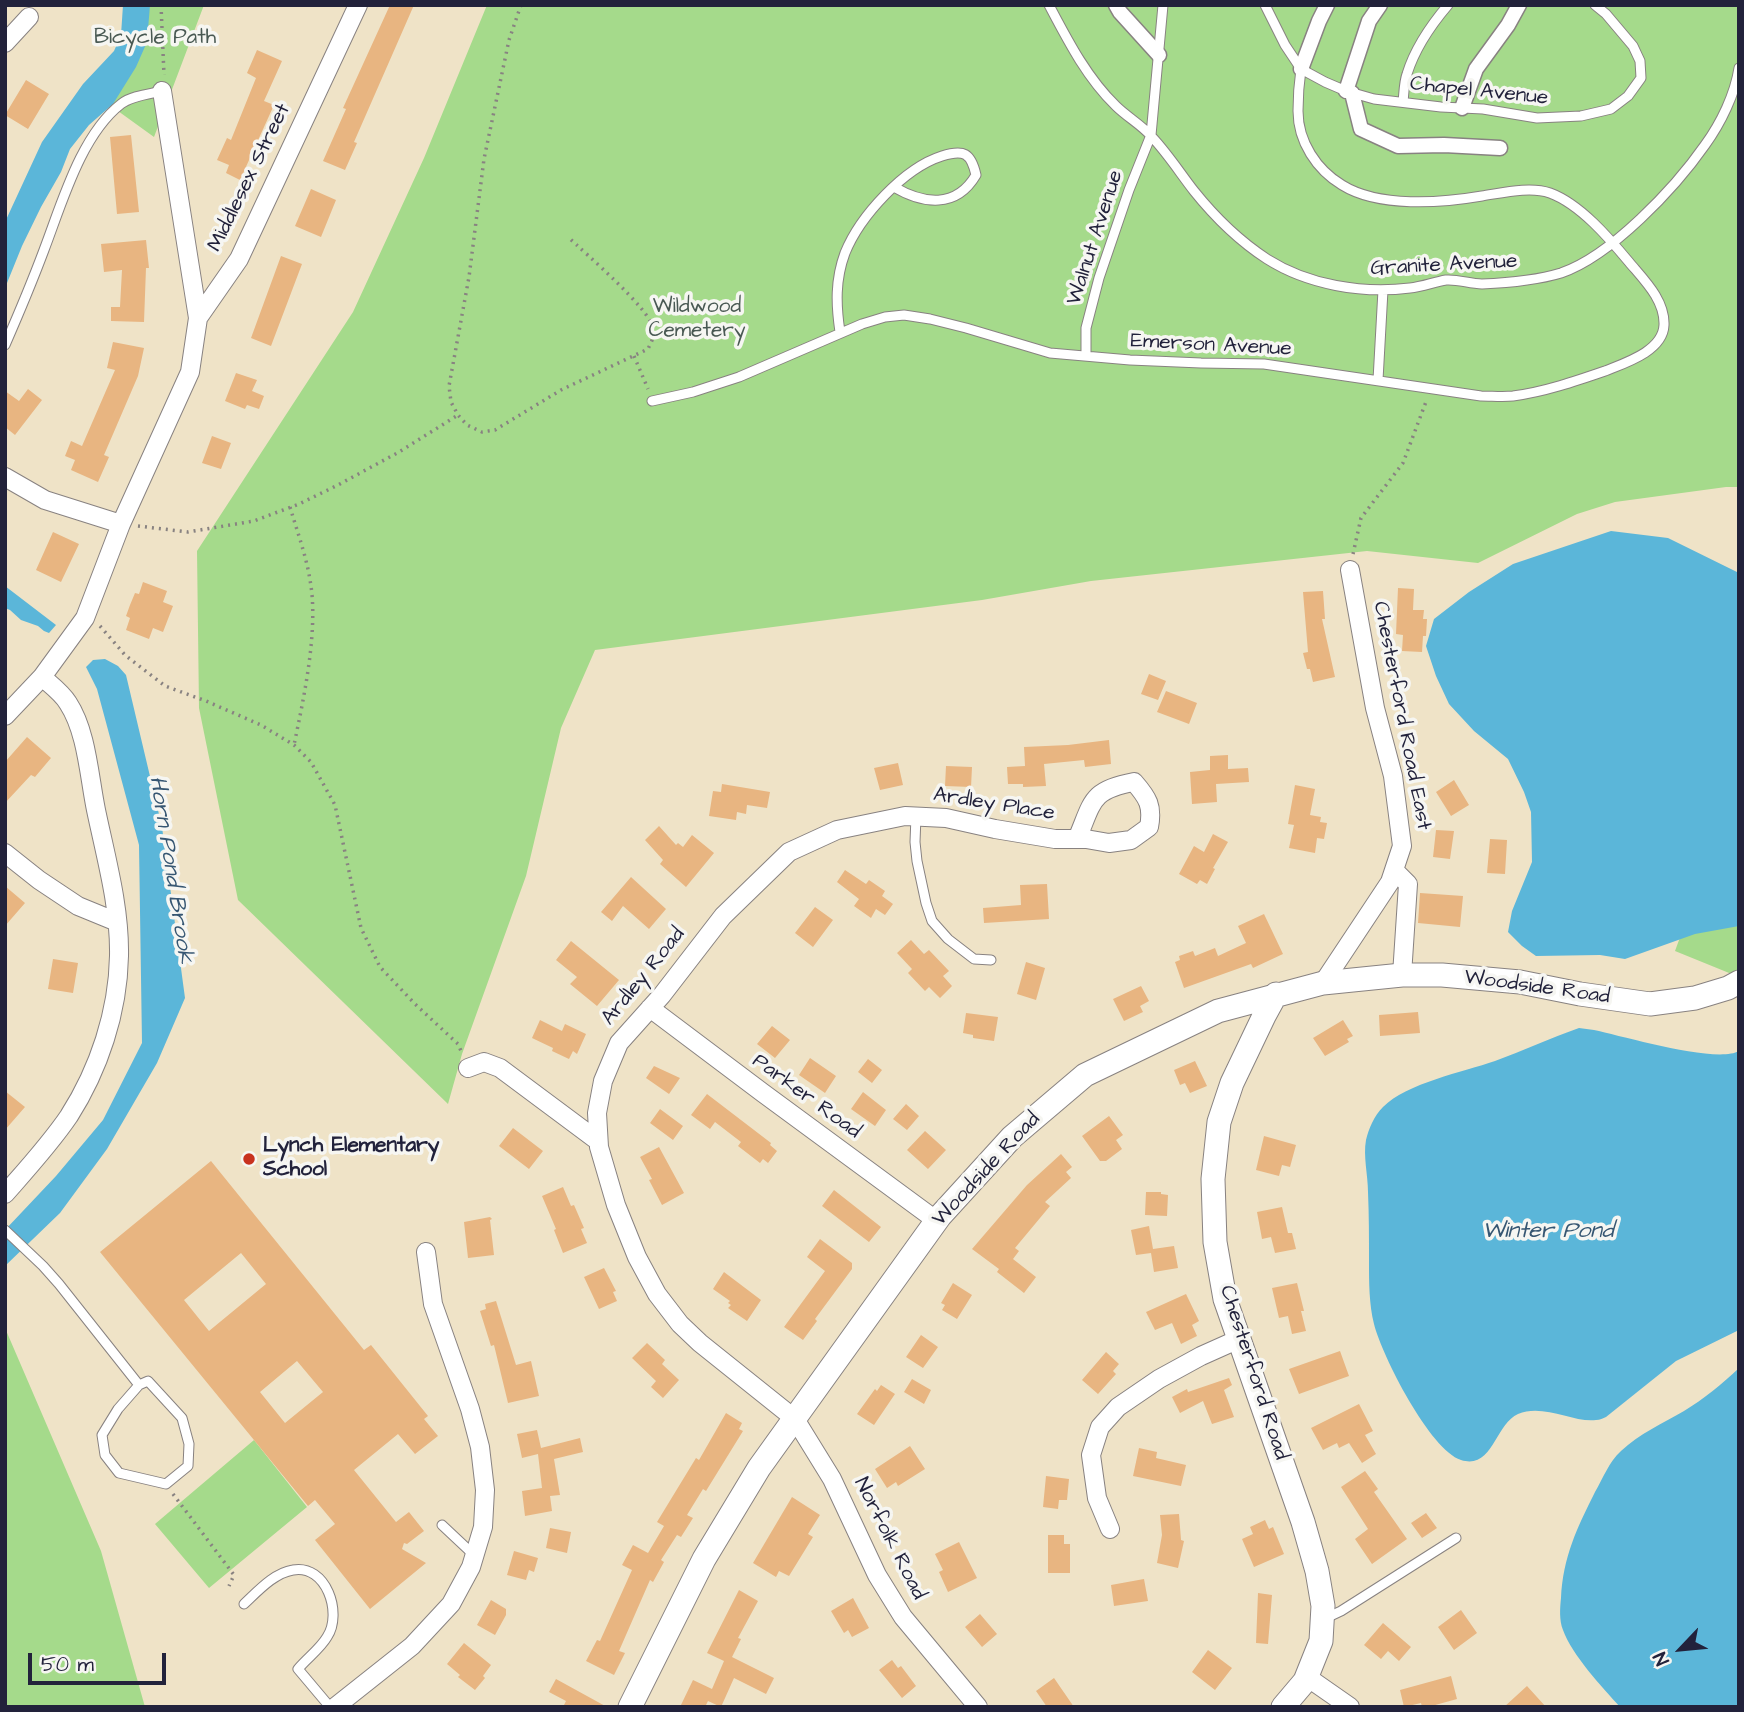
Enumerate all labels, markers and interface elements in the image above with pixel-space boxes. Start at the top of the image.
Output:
park label: Bicycle Path [94,26,216,52]
street label: Chapel Avenue [1409,72,1549,112]
street label: Middlesex Street [203,100,297,256]
street label: Walnut Avenue [1062,168,1130,308]
street label: Granite Avenue [1370,250,1518,282]
park label: Wildwood Cemetery [649,295,745,345]
street label: Emerson Avenue [1130,329,1292,363]
street label: Chesterford Road East [1366,600,1436,832]
water label: Horn Pond Brook [142,774,198,966]
street label: Ardley Place [932,783,1056,827]
street label: Ardley Road [597,923,691,1031]
street label: Woodside Road [1463,965,1611,1011]
street label: Parker Road [747,1049,865,1145]
street label: Woodside Road [928,1108,1046,1232]
place label: Lynch Elementary School [263,1134,439,1184]
marker: Lynch Elementary School [241,1151,257,1167]
water label: Winter Pond [1482,1218,1614,1246]
street label: Chesterford Road [1213,1283,1293,1463]
street label: Norfolk Road [847,1474,931,1604]
north arrow [1646,1614,1716,1684]
scale bar [32,1638,170,1682]
text: N [1647,1647,1676,1670]
text: 50 m [41,1650,94,1679]

